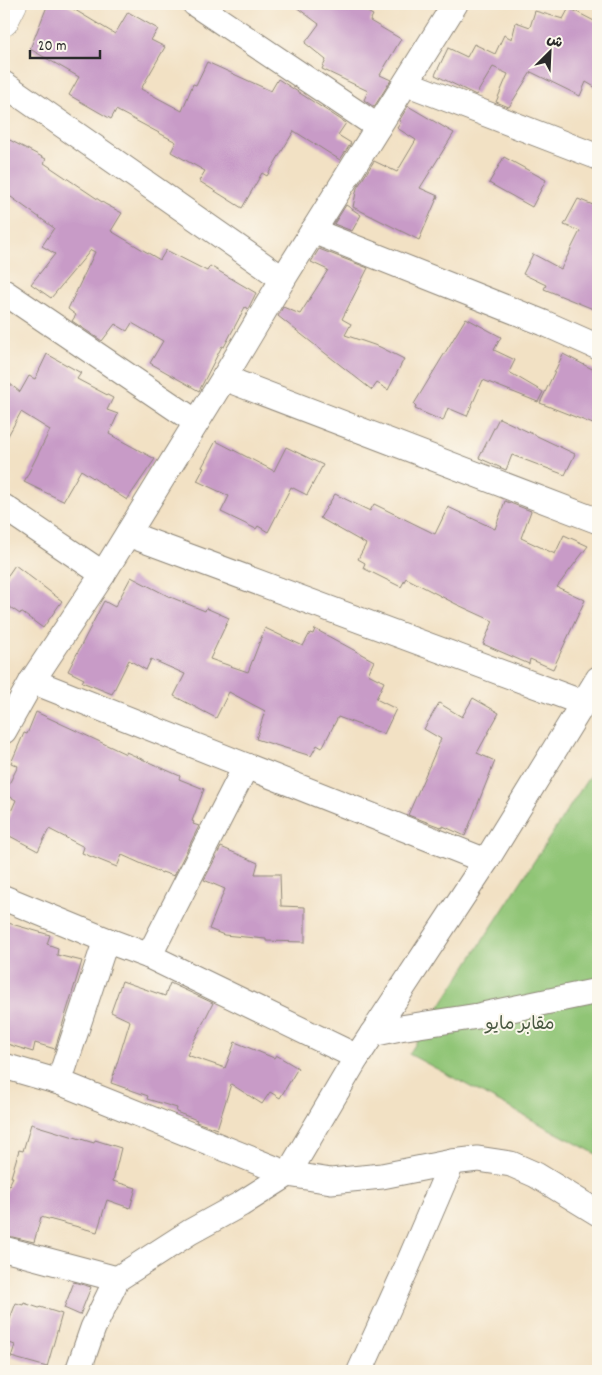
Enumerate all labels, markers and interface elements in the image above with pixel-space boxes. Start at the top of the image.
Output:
scale bar [30,28,100,60]
north arrow [524,28,574,78]
text: ش [543,30,566,54]
text: 20 m [38,36,66,58]
park label: مقابر مايو [483,1013,555,1038]

